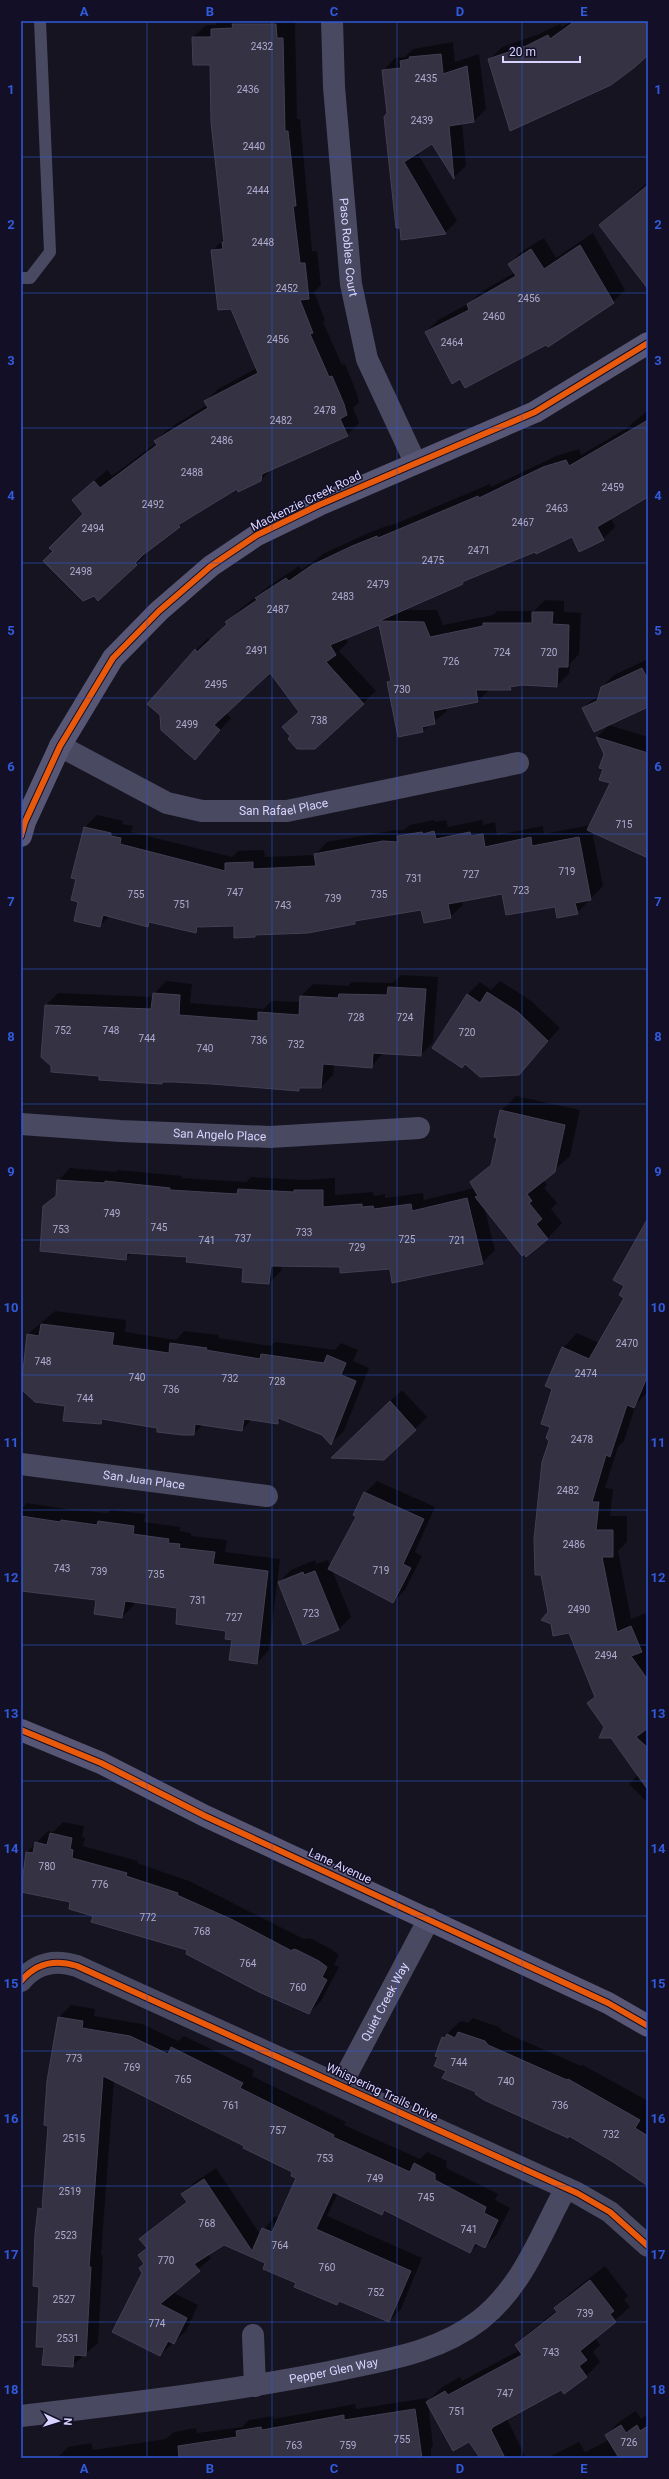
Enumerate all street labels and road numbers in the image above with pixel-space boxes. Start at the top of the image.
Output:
street label: Paso Robles Court [337,197,361,298]
street label: Mackenzie Creek Road [248,468,364,534]
street label: San Rafael Place [239,796,329,818]
street label: San Angelo Place [173,1126,267,1144]
street label: San Juan Place [102,1468,186,1492]
street label: Lane Avenue [306,1845,374,1887]
street label: Quiet Creek Way [358,1960,412,2044]
street label: Whispering Trails Drive [324,2060,440,2124]
street label: Pepper Glen Way [288,2355,380,2386]

